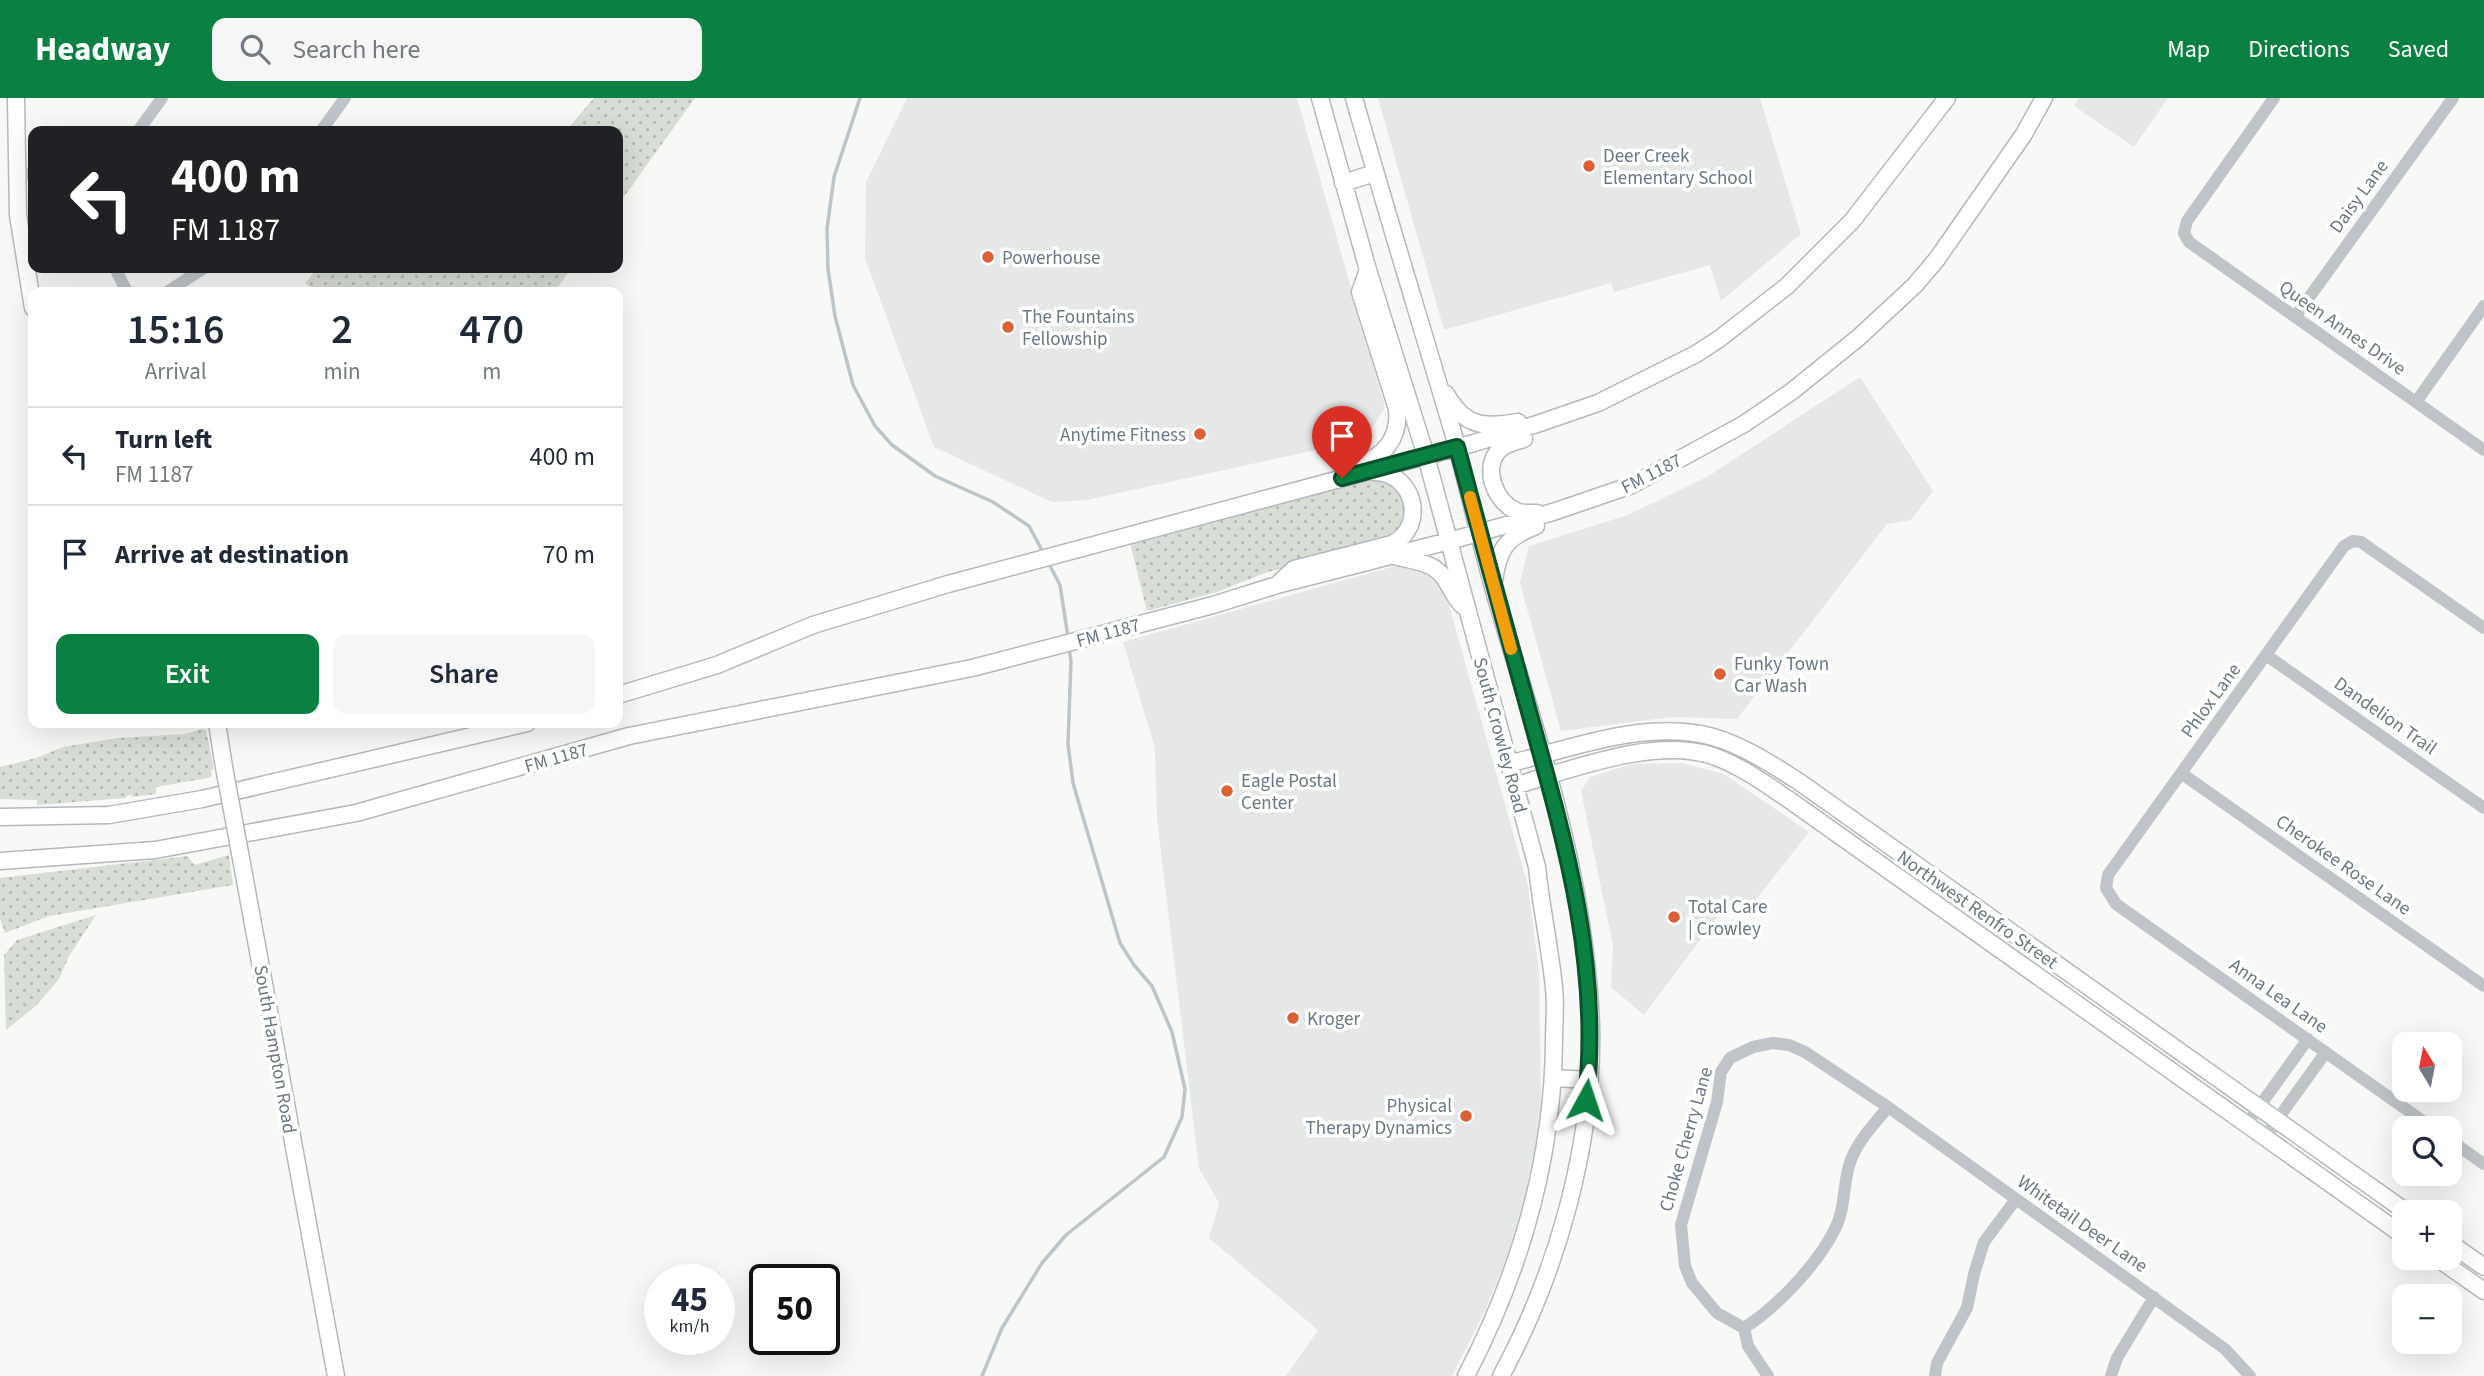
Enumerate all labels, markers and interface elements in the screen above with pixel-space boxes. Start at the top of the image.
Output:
search box [212,18,702,81]
text: Headway [35,26,170,73]
icon: search [236,30,274,68]
text: Search here [292,31,420,68]
text: Map [2167,32,2210,67]
text: Directions [2248,32,2350,67]
text: Saved [2388,32,2449,67]
text: 400 m [171,142,300,212]
place label: Deer Creek Elementary School [1603,143,1753,192]
icon: left [56,154,147,245]
street label: Daisy Lane [2323,154,2395,239]
marker: Deer Creek Elementary School [1581,158,1597,174]
text: FM 1187 [171,207,280,253]
place label: Powerhouse [1002,245,1101,272]
marker: Powerhouse [980,249,996,265]
street label: Queen Annes Drive [2273,274,2411,382]
text: 15:16 [127,300,225,360]
text: 2 [331,300,353,360]
text: 470 [460,300,524,360]
place label: The Fountains Fellowship [1022,304,1135,353]
marker: The Fountains Fellowship [1000,319,1016,335]
text: Arrival [145,355,207,388]
text: min [323,355,361,388]
text: m [482,355,501,388]
pin [1312,406,1372,478]
icon: arrive [1323,417,1361,455]
text: Turn left [115,421,212,458]
place label: Anytime Fitness [1060,422,1186,449]
marker: Anytime Fitness [1192,426,1208,442]
icon: left [56,437,94,475]
text: 400 m [529,438,595,475]
street label: FM 1187 [1617,448,1687,501]
text: FM 1187 [115,458,193,491]
icon: arrive [56,535,94,573]
text: Arrive at destination [115,536,349,573]
text: 70 m [542,536,595,573]
street label: FM 1187 [1074,612,1143,655]
button: Exit [56,634,319,714]
button: Share [333,634,595,714]
place label: Funky Town Car Wash [1734,651,1829,700]
street label: South Crowley Road [1466,654,1533,816]
street label: Phlox Lane [2175,658,2248,744]
marker: Funky Town Car Wash [1712,666,1728,682]
street label: Dandelion Trail [2328,671,2442,762]
street label: FM 1187 [522,737,591,780]
place label: Eagle Postal Center [1241,768,1337,817]
marker: Eagle Postal Center [1219,783,1235,799]
street label: Cherokee Rose Lane [2270,808,2416,922]
street label: Northwest Renfro Street [1891,844,2064,976]
place label: Total Care | Crowley [1688,894,1767,943]
marker: Total Care | Crowley [1666,909,1682,925]
street label: Anna Lea Lane [2223,952,2333,1040]
street label: South Hampton Road [246,963,303,1136]
place label: Kroger [1307,1006,1360,1033]
marker: Kroger [1285,1010,1301,1026]
north arrow [2392,1032,2462,1102]
map controls [2392,1032,2462,1354]
position arrow [1549,1063,1623,1137]
street label: Choke Cherry Lane [1653,1064,1720,1215]
place label: Physical Therapy Dynamics [1306,1093,1452,1142]
marker: Physical Therapy Dynamics [1458,1108,1474,1124]
button: search [2392,1116,2462,1186]
street label: Whitetail Deer Lane [2011,1169,2153,1279]
button: + [2392,1200,2462,1270]
speed limit sign: 50 [749,1264,840,1355]
text: 45 [671,1275,708,1325]
button: − [2392,1284,2462,1354]
text: km/h [670,1314,709,1339]

